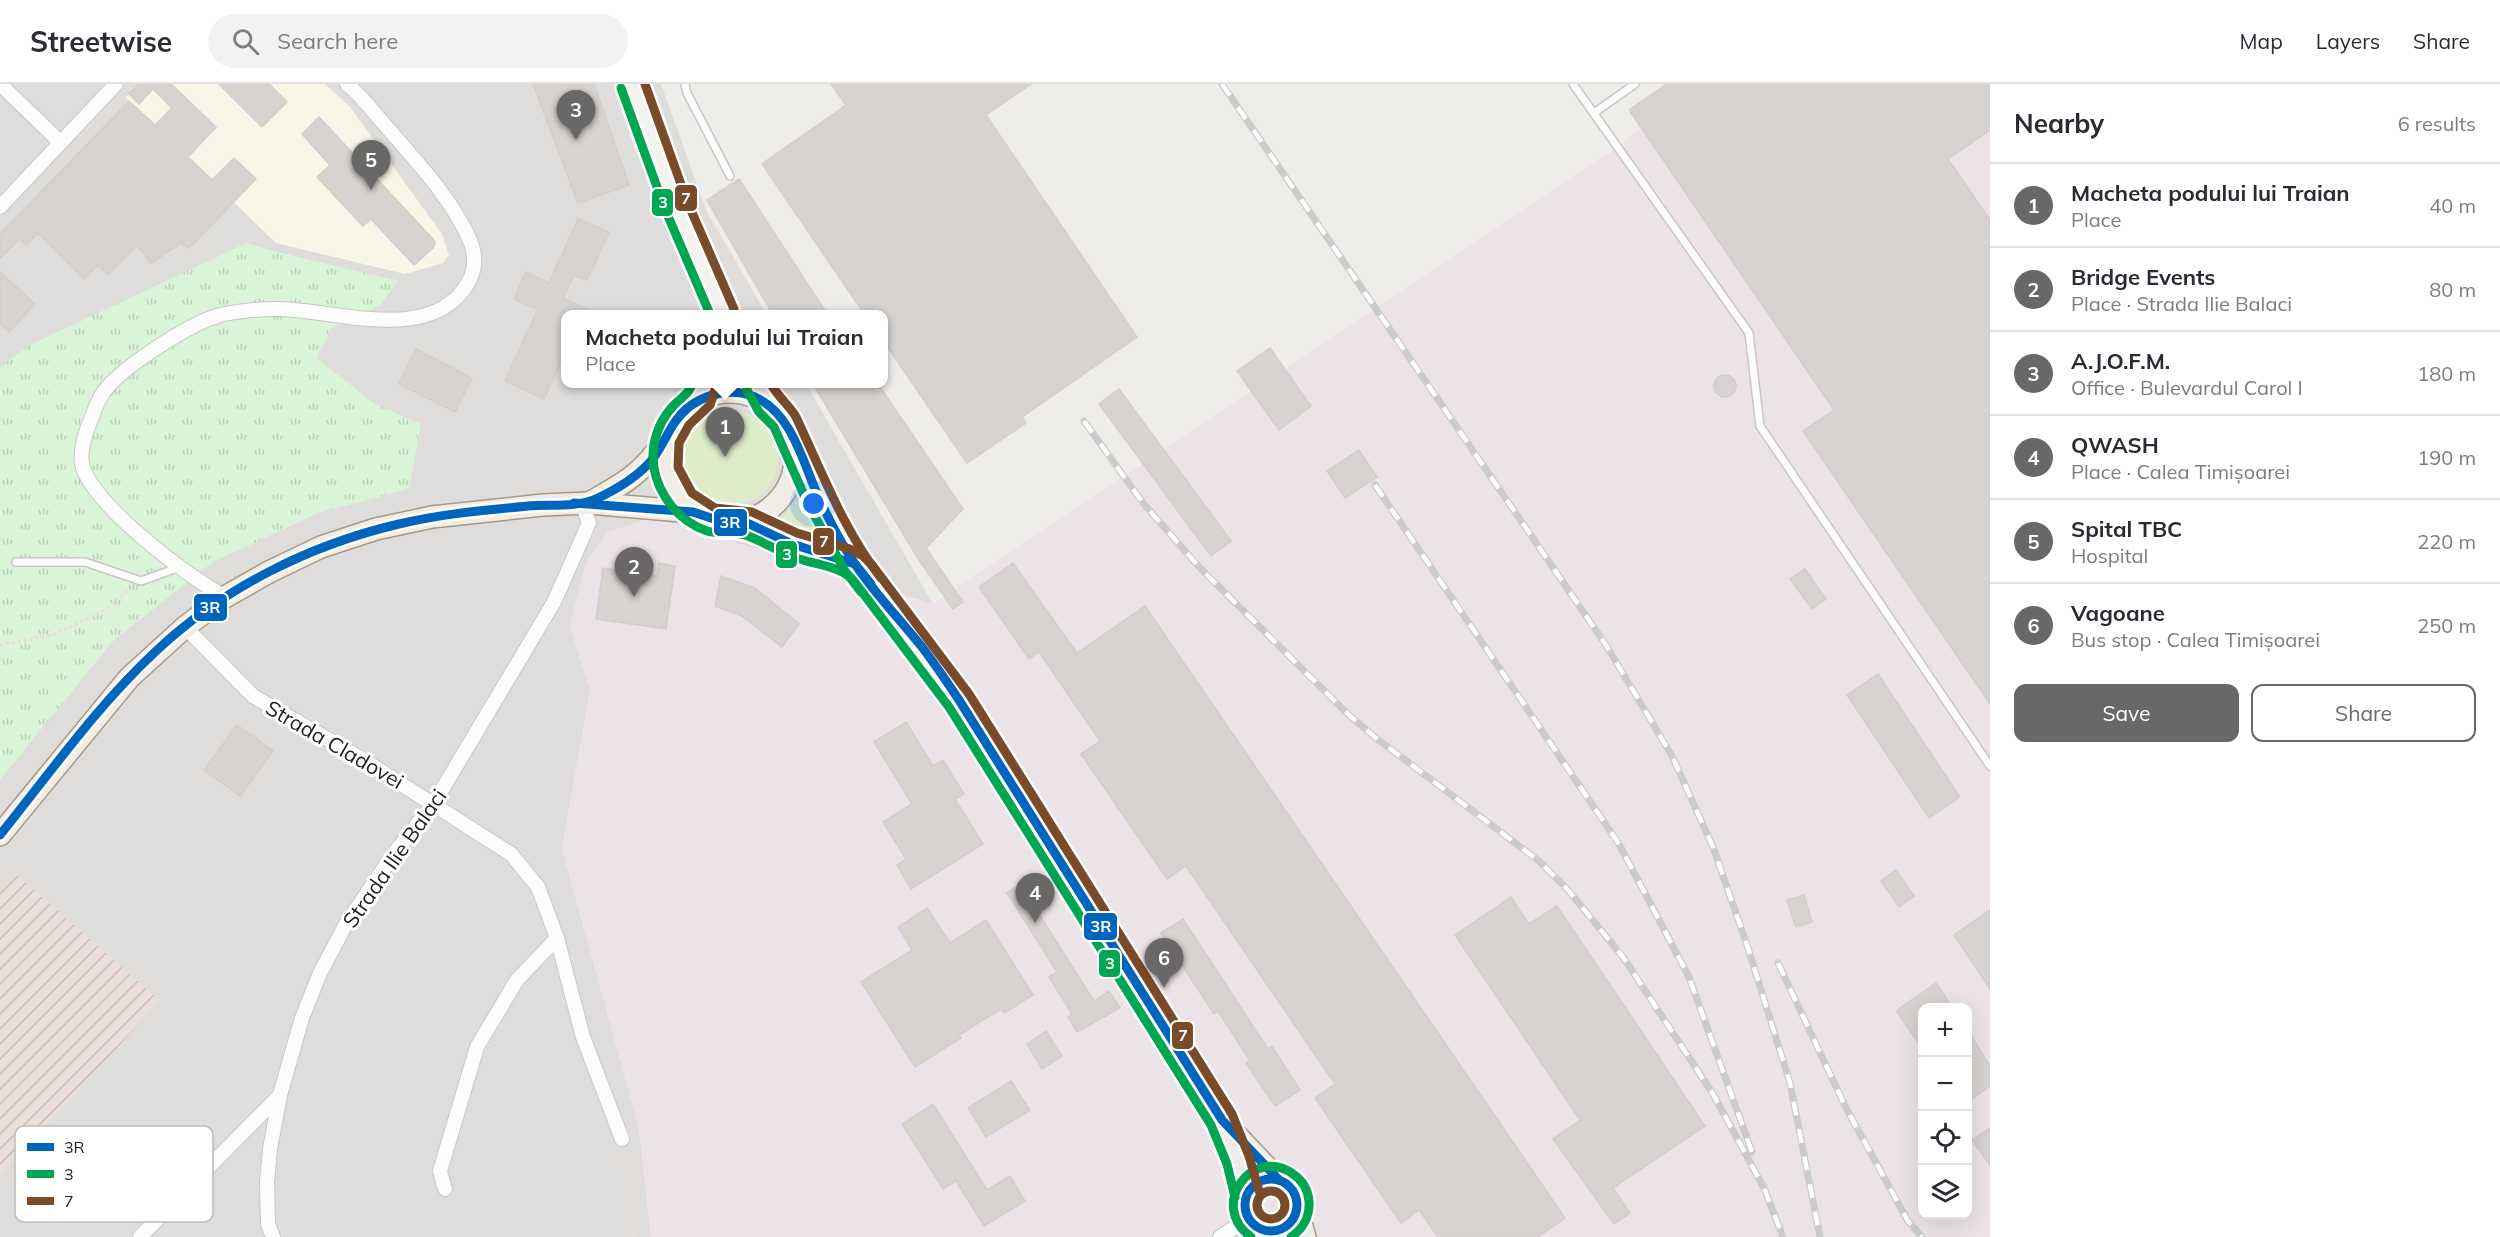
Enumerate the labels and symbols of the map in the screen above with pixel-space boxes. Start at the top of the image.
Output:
pin: 3 [556,91,596,140]
pin: 5 [352,141,391,190]
line badge: 7 [674,184,698,212]
line badge: 3 [651,188,674,217]
text: 7 [681,188,691,208]
text: 3 [658,192,668,212]
pin: 1 [706,408,744,457]
your location [799,489,828,518]
line badge: 3R [713,508,748,537]
text: 3R [720,512,740,532]
line badge: 7 [812,527,835,556]
text: 7 [819,531,829,551]
line badge: 3 [775,540,798,569]
text: 3 [782,544,792,564]
pin: 2 [614,548,654,597]
line badge: 3R [193,593,228,622]
text: 3R [200,597,220,617]
street label: Strada Cladovei [261,694,409,794]
street label: Strada Ilie Balaci [336,784,452,932]
pin: 4 [1016,874,1054,923]
line badge: 3R [1083,912,1118,941]
text: 3R [1091,916,1111,936]
pin: 6 [1144,938,1184,988]
line badge: 3 [1098,949,1121,978]
text: 3 [1105,953,1115,973]
line badge: 7 [1171,1021,1194,1050]
text: 7 [1178,1025,1188,1045]
legend [15,1126,213,1222]
text: 3R [64,1137,85,1157]
text: 3 [64,1164,74,1184]
text: 7 [64,1191,74,1211]

